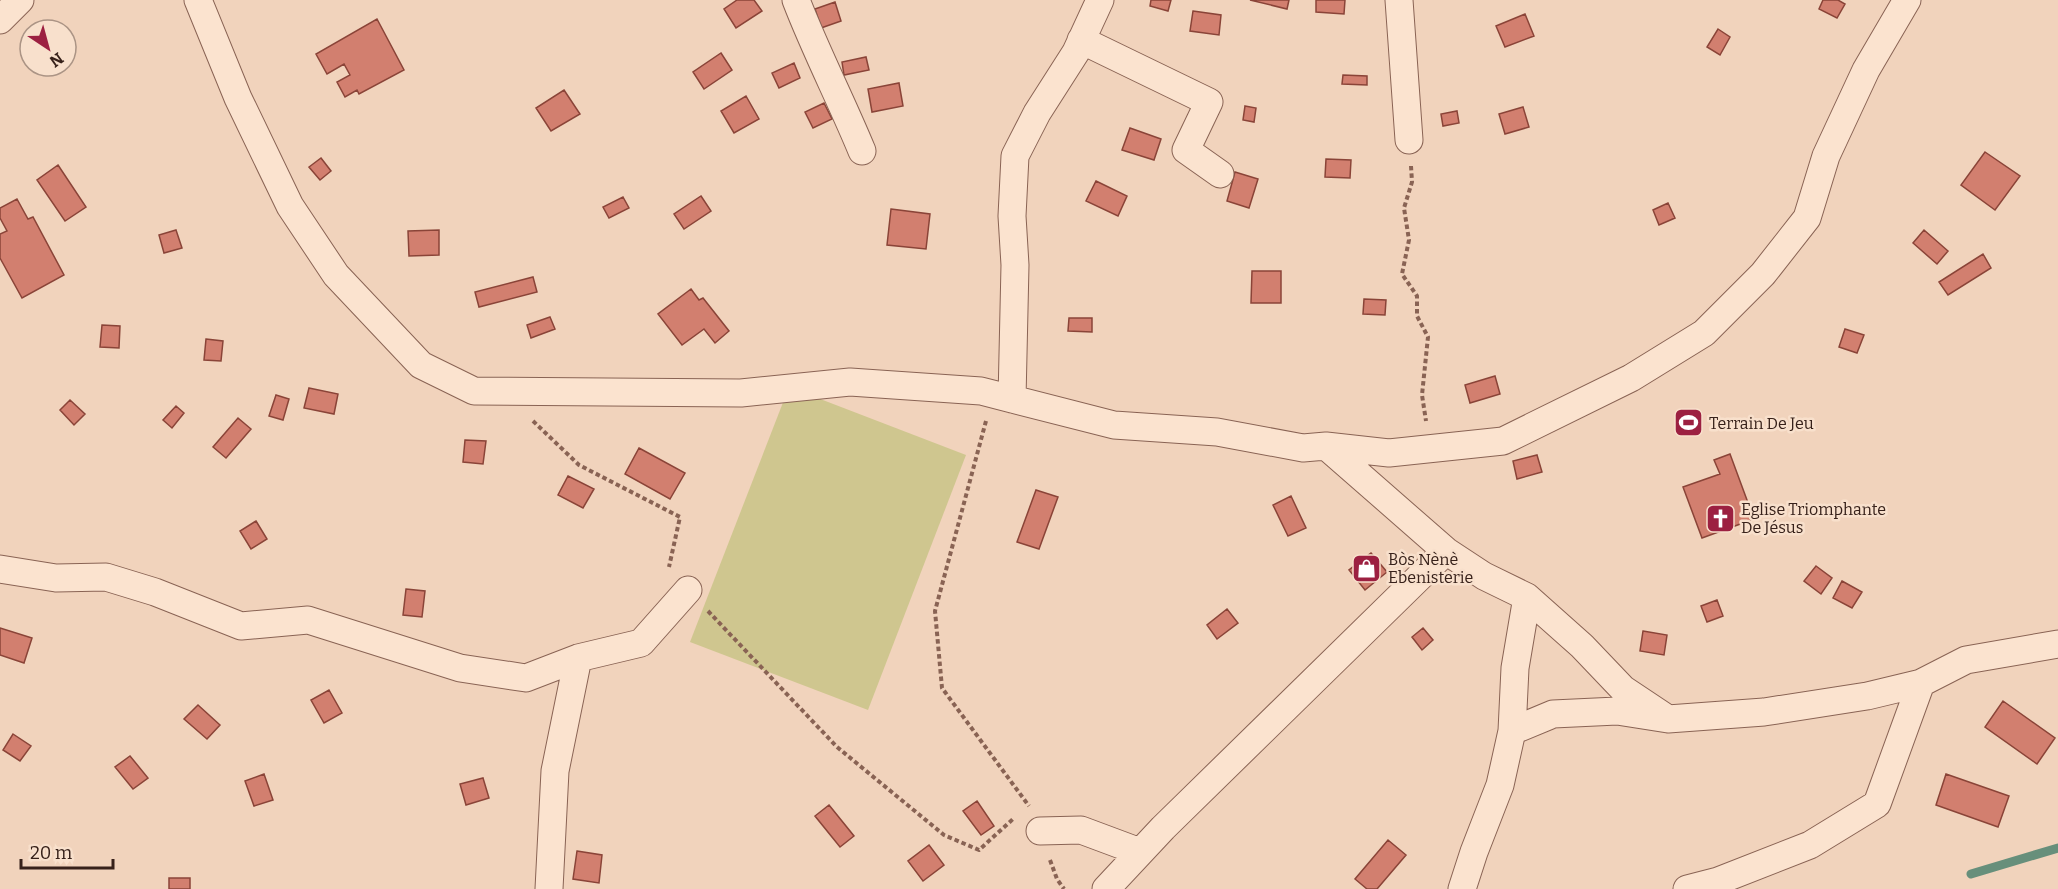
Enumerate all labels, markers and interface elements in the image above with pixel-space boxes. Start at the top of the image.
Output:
north arrow [18,18,78,78]
text: N [46,48,67,71]
sports icon: Terrain De Jeu [1672,407,1704,439]
place label: Terrain De Jeu [1709,414,1814,433]
place label: Eglise Triomphante De Jésus [1741,500,1886,537]
church icon: Eglise Triomphante De Jésus [1704,502,1736,534]
place label: Bòs Nènè Ebenisterie [1388,550,1473,587]
shop icon: Bòs Nènè Ebenisterie [1351,552,1383,584]
scale bar [21,832,112,870]
text: 20 m [30,842,72,864]

